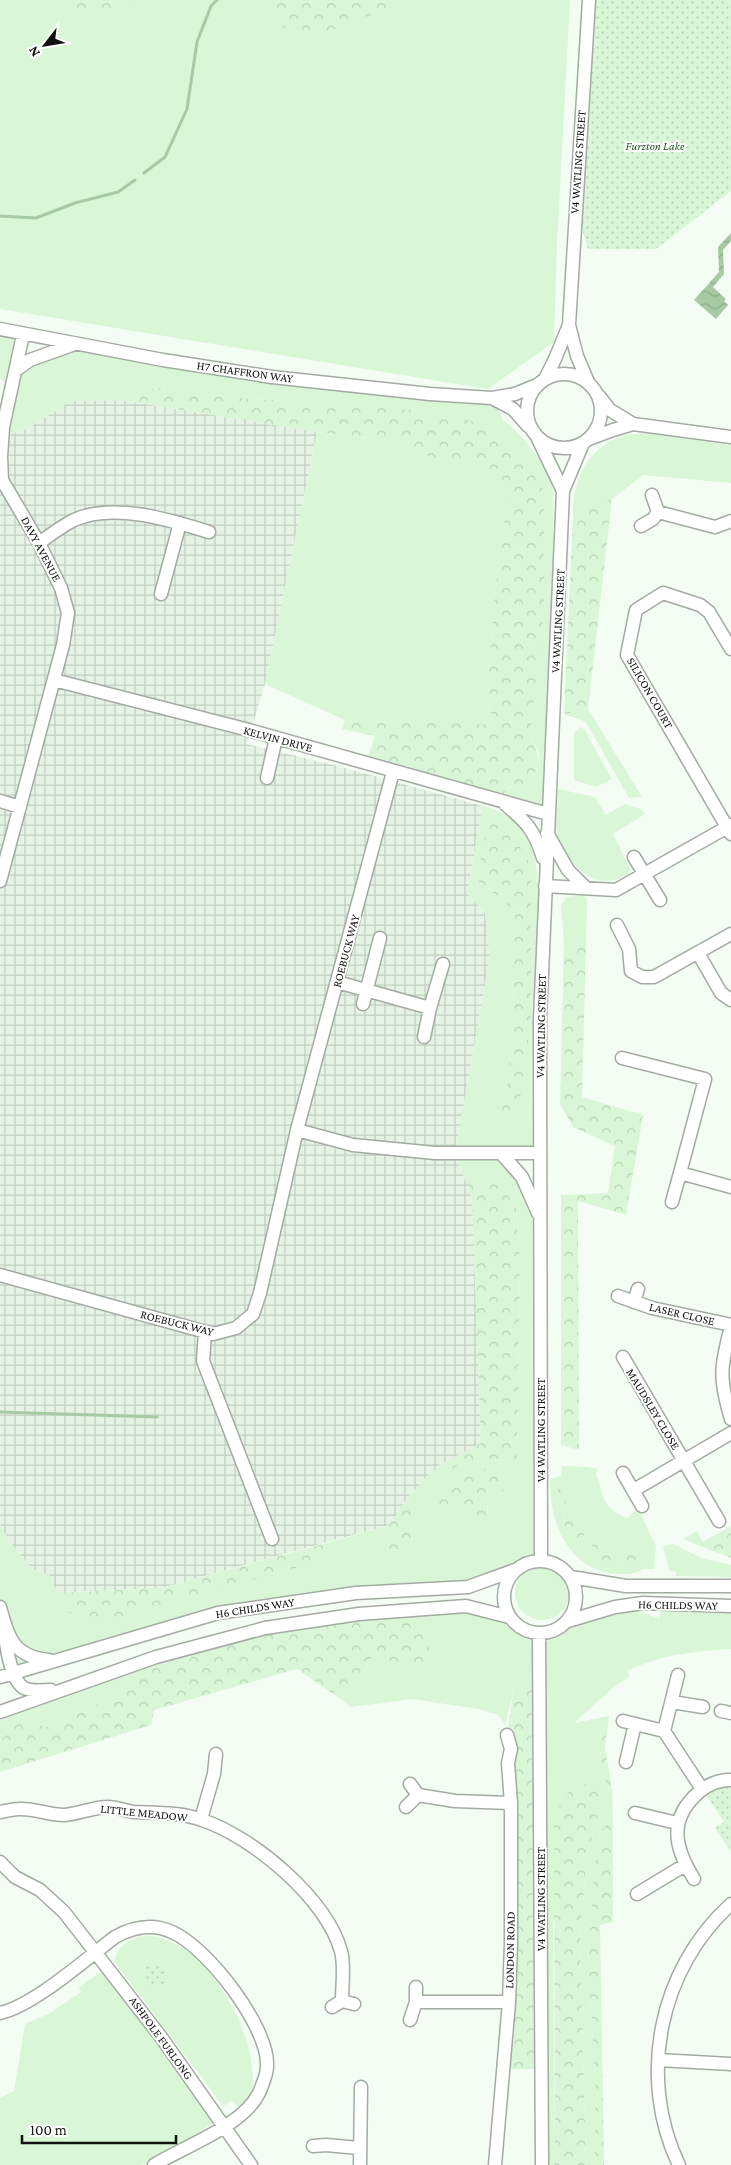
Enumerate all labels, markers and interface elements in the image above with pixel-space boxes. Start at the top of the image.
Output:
north arrow [20,20,70,70]
text: N [24,43,43,60]
street label: V4 WATLING STREET [567,109,589,214]
park label: Furzton Lake [626,139,685,153]
street label: H7 CHAFFRON WAY [196,358,295,386]
street label: DAVY AVENUE [18,514,64,584]
street label: V4 WATLING STREET [548,568,568,673]
street label: SILICON COURT [624,655,676,731]
street label: KELVIN DRIVE [242,723,315,755]
street label: ROEBUCK WAY [330,912,363,989]
street label: V4 WATLING STREET [533,973,549,1078]
street label: LASER CLOSE [648,1300,717,1328]
street label: ROEBUCK WAY [139,1307,216,1339]
street label: MAUDSLEY CLOSE [623,1366,683,1453]
street label: V4 WATLING STREET [534,1378,548,1482]
street label: H6 CHILDS WAY [214,1595,296,1621]
street label: H6 CHILDS WAY [638,1597,719,1613]
street label: LITTLE MEADOW [100,1801,188,1825]
street label: V4 WATLING STREET [534,1847,548,1951]
street label: LONDON ROAD [502,1911,518,1989]
street label: ASHPOLE FURLONG [126,1994,196,2082]
scale bar [22,2112,176,2144]
text: 100 m [30,2122,67,2138]

